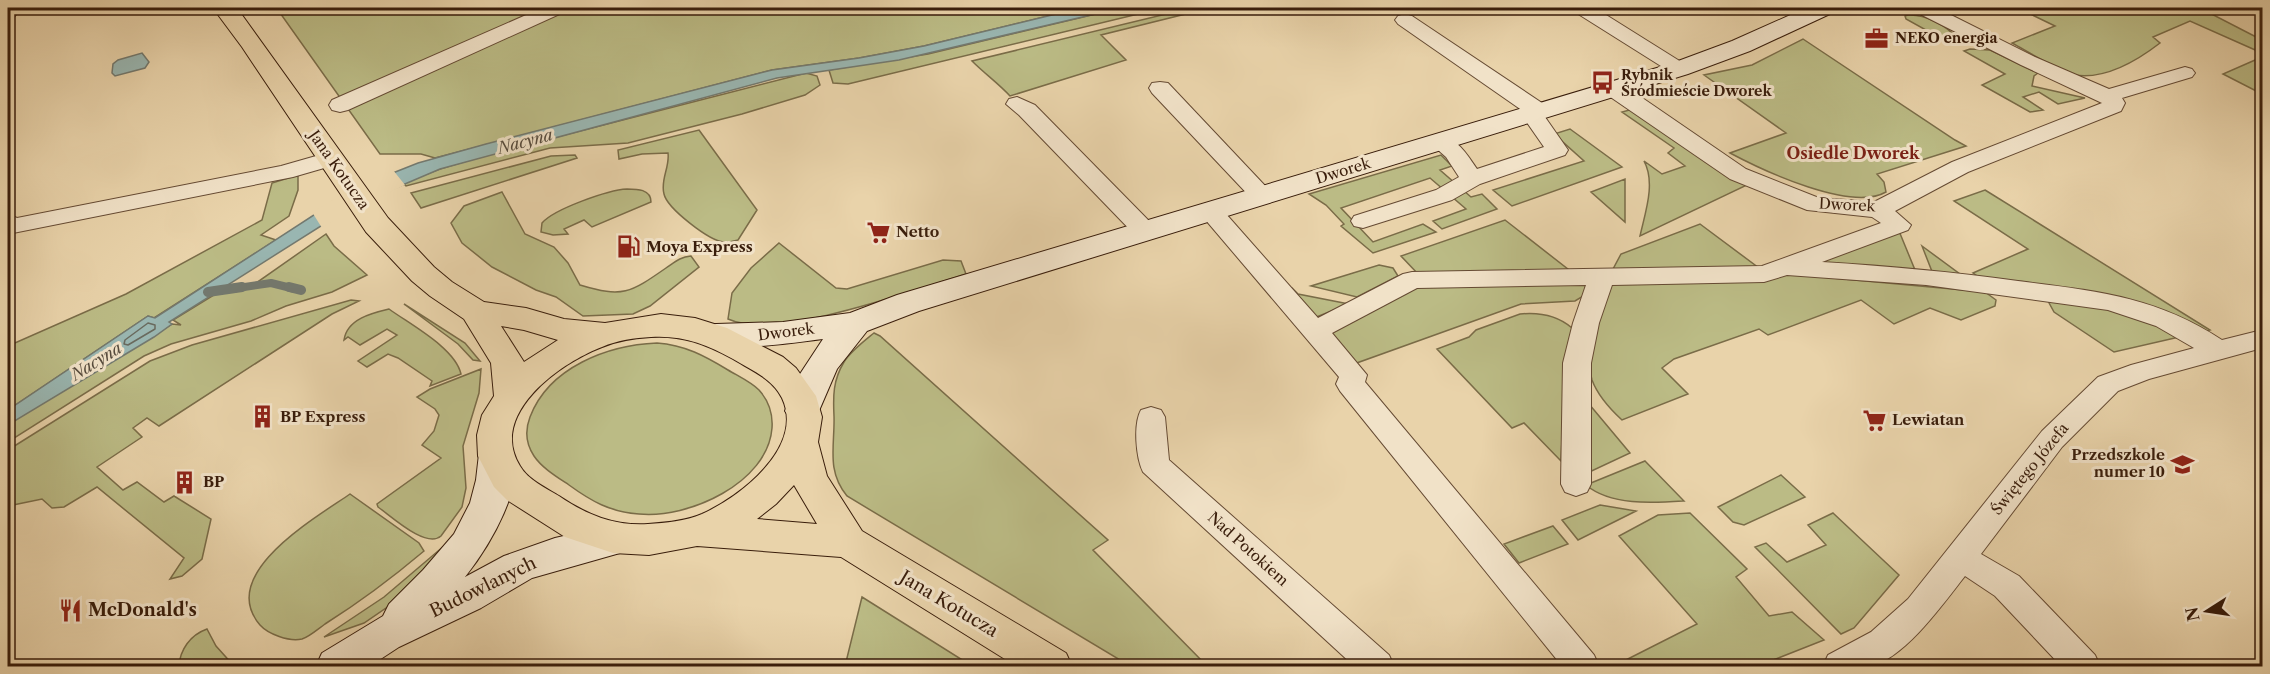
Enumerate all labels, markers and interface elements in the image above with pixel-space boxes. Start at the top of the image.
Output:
office icon: NEKO energia [1864,25,1890,51]
place label: NEKO energia [1895,29,1999,47]
place label: Rybnik Śródmieście Dworek [1621,66,1772,100]
bus stop icon: Rybnik Śródmieście Dworek [1590,70,1616,96]
water label: Nacyna [493,124,555,158]
street label: Jana Kotucza [304,125,374,213]
district label: Osiedle Dworek [1786,143,1920,163]
street label: Dworek [1313,153,1374,188]
street label: Dworek [1818,194,1877,216]
supermarket icon: Netto [865,219,891,245]
place label: Netto [896,222,939,241]
fuel station icon: Moya Express [615,234,641,260]
place label: Moya Express [646,237,753,256]
street label: Dworek [757,318,816,344]
water label: Nacyna [65,337,126,385]
building icon: BP Express [249,404,275,430]
place label: BP Express [280,407,365,426]
supermarket icon: Lewiatan [1861,407,1887,433]
place label: Lewiatan [1892,410,1965,429]
street label: Świętego Józefa [1987,419,2073,518]
place label: Przedszkole numer 10 [2071,445,2165,481]
school or university icon: Przedszkole numer 10 [2170,451,2196,477]
building icon: BP [172,469,198,495]
place label: BP [203,472,224,491]
street label: Nad Potokiem [1204,507,1293,590]
street label: Budowlanych [426,552,540,622]
street label: Jana Kotucza [893,564,1003,642]
north arrow [2177,581,2237,641]
restaurant icon: McDonald's [57,597,83,623]
place label: McDonald's [88,599,197,621]
text: N [2181,605,2204,623]

